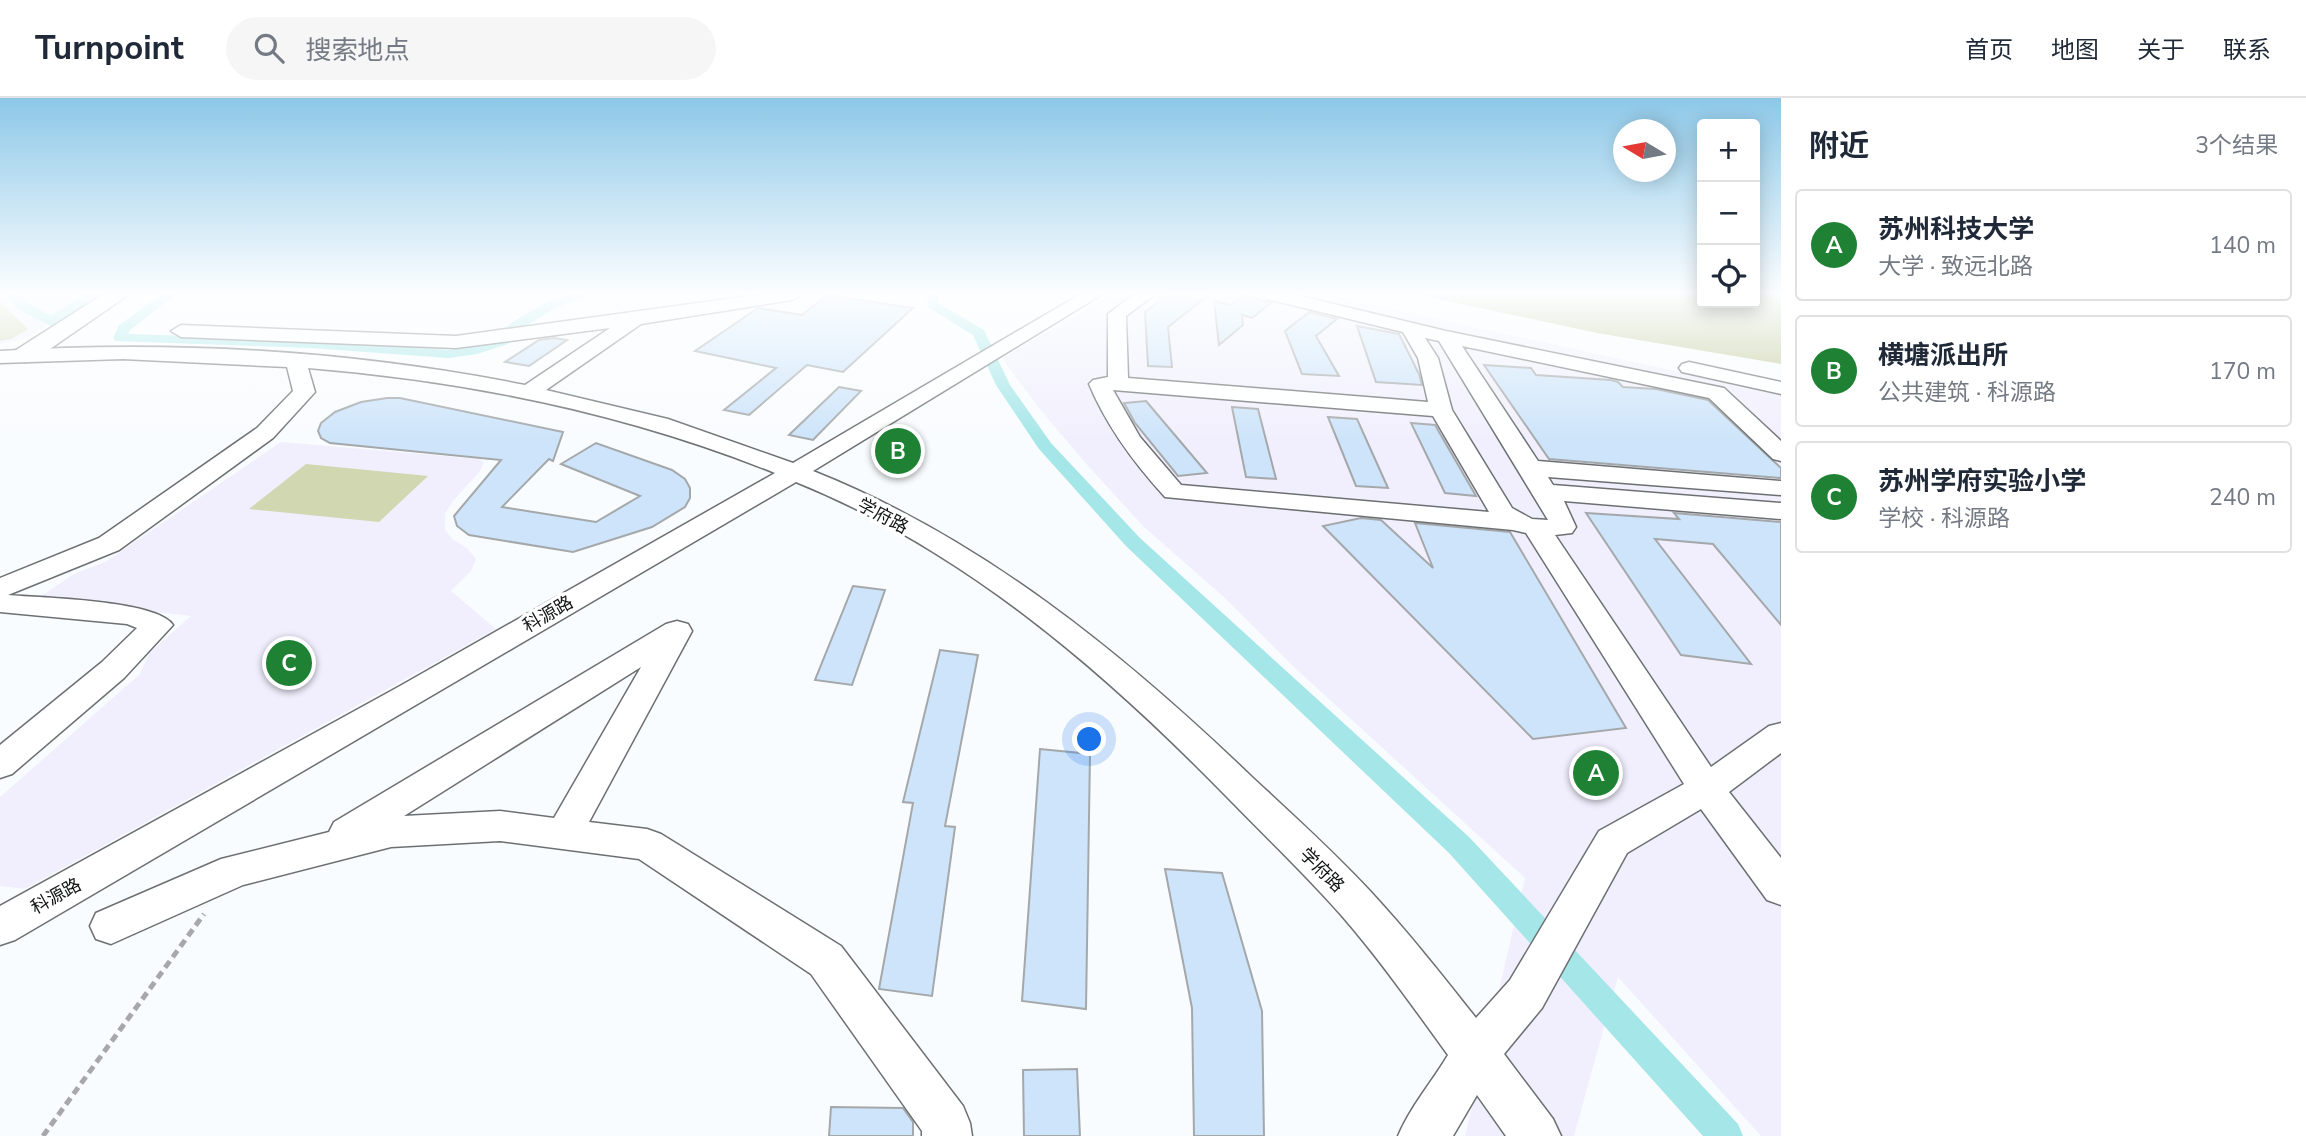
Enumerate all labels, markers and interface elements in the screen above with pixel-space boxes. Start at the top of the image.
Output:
search box [226,17,716,80]
text: Turnpoint [35,26,184,71]
icon: search [250,29,288,67]
text: 搜索地点 [306,33,410,68]
text: 首页 [1965,34,2013,66]
text: 地图 [2051,34,2099,66]
text: 关于 [2137,34,2185,66]
text: 联系 [2223,34,2271,66]
north arrow [1613,119,1676,182]
map controls [1697,119,1760,308]
button: + [1697,119,1760,182]
text: 附近 [1809,126,1869,167]
text: 3个结果 [2195,130,2278,161]
button: − [1697,182,1760,245]
text: 苏州科技大学 [1878,212,2034,247]
text: A [1825,230,1843,261]
text: 140 m [2209,230,2276,261]
button: locate [1697,245,1760,308]
text: 大学 · 致远北路 [1878,251,2033,282]
text: 横塘派出所 [1878,338,2008,373]
text: B [1826,356,1842,387]
text: 170 m [2209,356,2276,387]
text: 公共建筑 · 科源路 [1878,377,2056,408]
pin: B [875,425,921,477]
text: 苏州学府实验小学 [1878,464,2086,499]
text: C [1826,482,1842,513]
text: 240 m [2209,482,2276,513]
street label: 学府路 [854,493,912,539]
text: 学校 · 科源路 [1878,503,2010,534]
street label: 科源路 [519,590,577,638]
pin: C [266,637,312,689]
your location [1072,722,1106,756]
pin: A [1573,747,1619,799]
street label: 学府路 [1294,842,1350,898]
street label: 科源路 [27,872,85,920]

